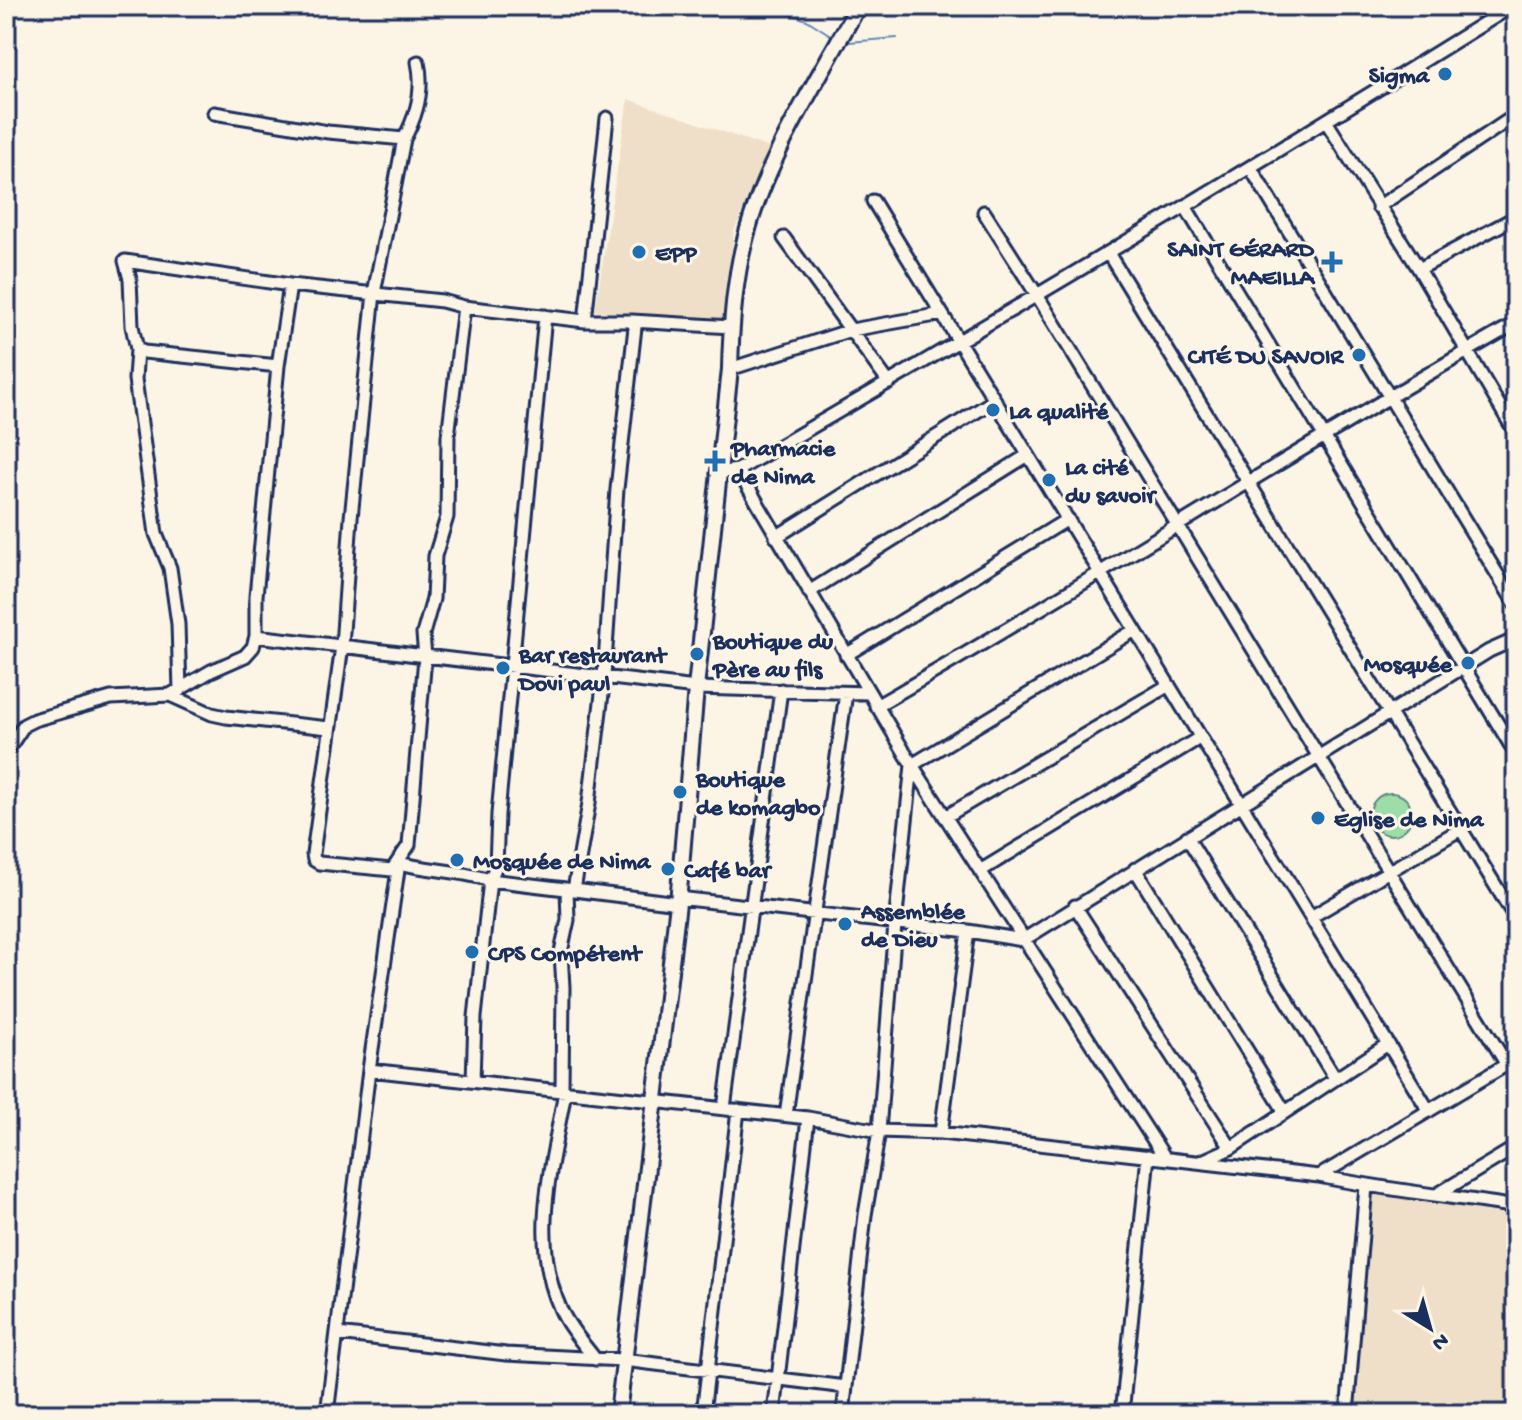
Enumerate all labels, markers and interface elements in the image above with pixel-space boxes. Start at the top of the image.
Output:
place label: Sigma [1369,63,1431,92]
marker: Sigma [1436,65,1454,83]
place label: SAINT GÉRARD MAEILLA [1167,237,1316,294]
place label: EPP [655,241,697,270]
marker: EPP [630,243,648,261]
marker: SAINT GÉRARD MAEILLA [1321,251,1343,273]
place label: CITÉ DU SAVOIR [1188,344,1344,373]
marker: CITÉ DU SAVOIR [1350,346,1368,364]
place label: La qualité [1009,399,1110,428]
marker: La qualité [984,401,1002,419]
place label: Pharmacie de Nima [729,436,837,493]
marker: Pharmacie de Nima [706,452,724,470]
place label: La cité du savoir [1065,455,1157,512]
marker: La cité du savoir [1040,471,1058,489]
place label: Boutique du Père au fils [711,629,834,686]
place label: Bar restaurant Dovi paul [517,643,668,700]
marker: Boutique du Père au fils [688,645,706,663]
place label: Mosquée [1364,652,1454,681]
marker: Mosquée [1459,654,1477,672]
marker: Bar restaurant Dovi paul [494,659,512,677]
place label: Boutique de komagbo [695,767,821,824]
marker: Boutique de komagbo [671,783,689,801]
place label: Eglise de Nima [1334,807,1485,836]
marker: Eglise de Nima [1309,809,1327,827]
place label: Mosquée de Nima [473,849,652,878]
marker: Mosquée de Nima [448,851,466,869]
place label: Café bar [684,858,773,887]
marker: Café bar [659,860,677,878]
place label: Assemblée de Dieu [860,899,967,956]
marker: Assemblée de Dieu [836,915,854,933]
place label: CPS Compétent [488,941,643,970]
marker: CPS Compétent [463,943,481,961]
north arrow [1390,1288,1470,1368]
text: N [1426,1326,1453,1355]

